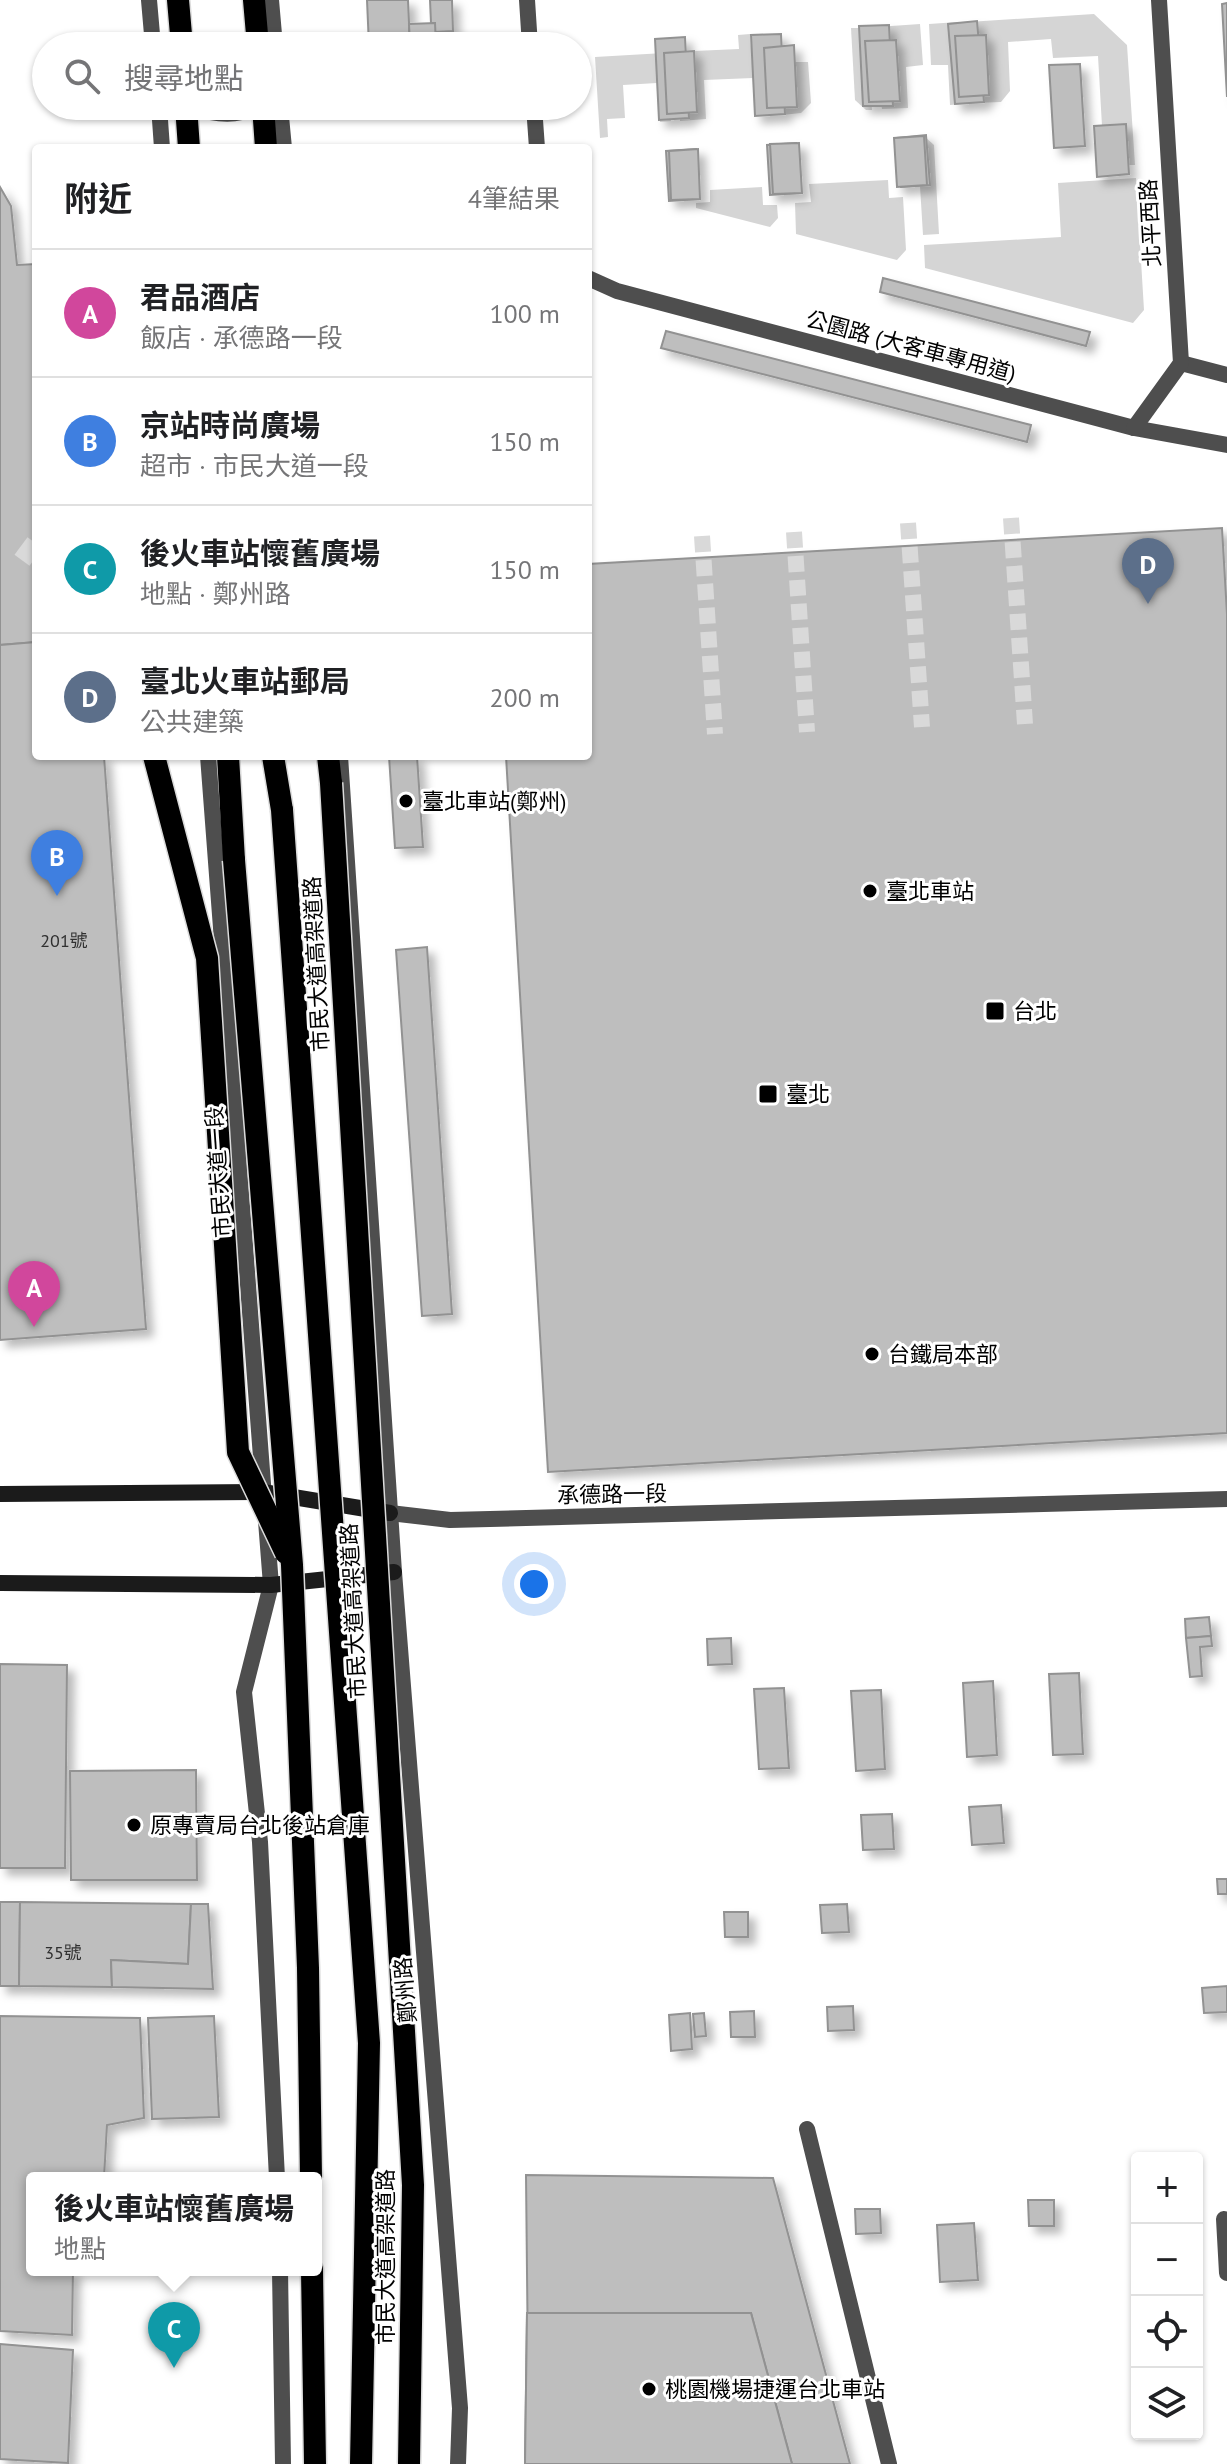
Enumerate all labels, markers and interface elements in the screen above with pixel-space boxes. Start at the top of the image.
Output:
search box [32,32,592,120]
icon: search [60,54,104,98]
text: 搜尋地點 [124,58,244,97]
text: 附近 [64,176,132,220]
street label: 北平西路 [1134,178,1166,268]
text: 4筆結果 [468,182,560,215]
text: 君品酒店 [140,277,260,316]
text: A [82,297,98,330]
text: 100 m [489,297,560,330]
street label: 公園路 (大客車專用道) [803,304,1019,388]
text: 飯店 · 承德路一段 [140,321,343,354]
text: 京站時尚廣場 [140,405,320,444]
text: B [82,425,98,458]
text: 150 m [489,425,560,458]
text: 超市 · 市民大道一段 [140,449,369,482]
text: 後火車站懷舊廣場 [140,533,380,572]
pin: D [1122,538,1174,604]
text: C [83,553,97,586]
text: 150 m [489,553,560,586]
text: 地點 · 鄭州路 [140,577,291,610]
text: 臺北火車站郵局 [140,661,350,700]
text: D [82,681,98,714]
text: 200 m [489,681,560,714]
text: 公共建築 [140,705,244,738]
place label: 臺北車站(鄭州) [422,787,566,815]
marker: 臺北車站(鄭州) [397,792,415,810]
pin: B [31,830,83,896]
street label: 市民大道高架道路 [297,875,335,1053]
place label: 臺北車站 [886,877,974,905]
marker: 臺北車站 [861,882,879,900]
house number: 201號 [40,929,88,952]
place label: 台北 [1013,997,1057,1025]
marker: 台北 [984,1000,1006,1022]
place label: 臺北 [786,1080,830,1108]
marker: 臺北 [757,1083,779,1105]
street label: 市民大道一段 [199,1105,237,1239]
pin: A [8,1261,60,1327]
place label: 台鐵局本部 [888,1340,998,1368]
marker: 台鐵局本部 [863,1345,881,1363]
street label: 承德路一段 [557,1479,667,1509]
street label: 市民大道高架道路 [334,1522,372,1700]
your location [514,1564,554,1604]
place label: 原專賣局台北後站倉庫 [150,1811,370,1839]
marker: 原專賣局台北後站倉庫 [125,1816,143,1834]
house number: 35號 [44,1941,82,1964]
street label: 鄭州路 [388,1956,422,2024]
map controls [1131,2152,1203,2440]
button: + [1131,2152,1203,2224]
street label: 市民大道高架道路 [371,2169,399,2345]
popup [26,2172,322,2276]
text: 後火車站懷舊廣場 [54,2188,294,2227]
button: − [1131,2224,1203,2296]
text: 地點 [54,2232,106,2265]
button: locate [1131,2296,1203,2368]
pin: C [148,2302,200,2368]
button: layers [1131,2368,1203,2440]
place label: 桃園機場捷運台北車站 [665,2375,885,2403]
marker: 桃園機場捷運台北車站 [640,2380,658,2398]

